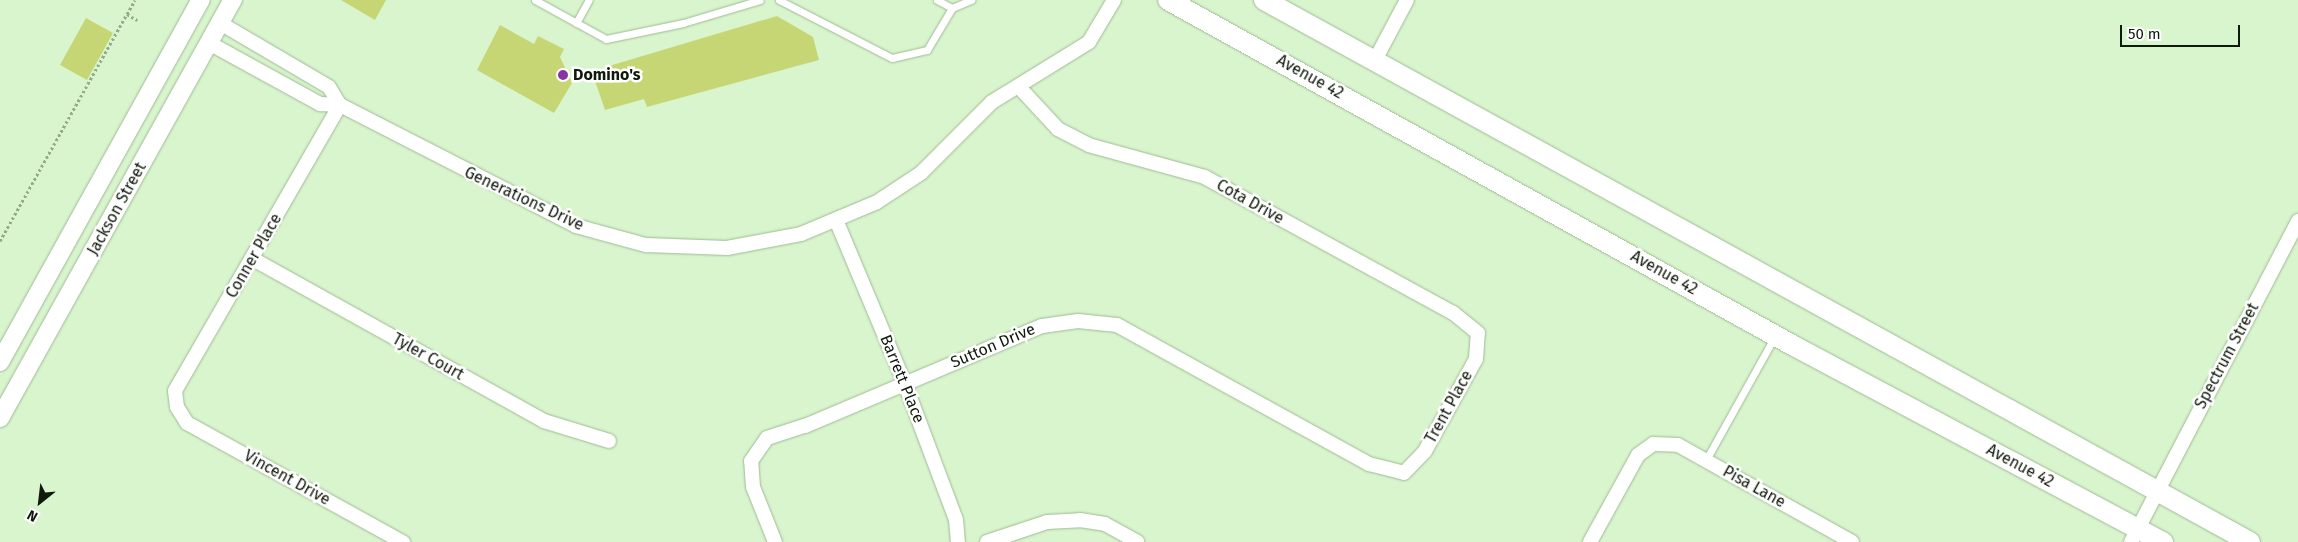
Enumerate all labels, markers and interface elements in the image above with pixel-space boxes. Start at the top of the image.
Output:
scale bar [2123,15,2243,47]
text: 50 m [2128,25,2161,43]
street label: Avenue 42 [1273,51,1347,103]
place label: Domino's [573,65,641,85]
marker: Domino's [557,69,569,81]
street label: Jackson Street [84,159,150,259]
street label: Generations Drive [461,163,587,235]
street label: Cota Drive [1213,176,1287,228]
street label: Conner Place [222,210,286,302]
street label: Avenue 42 [1627,247,1701,299]
street label: Spectrum Street [2191,300,2263,412]
street label: Sutton Drive [948,320,1038,372]
street label: Tyler Court [389,330,467,384]
street label: Barrett Place [876,332,928,426]
street label: Trent Place [1421,367,1477,447]
street label: Avenue 42 [1983,440,2057,492]
street label: Vincent Drive [240,446,334,510]
street label: Pisa Lane [1719,462,1789,512]
north arrow [15,477,65,527]
text: N [24,506,41,525]

